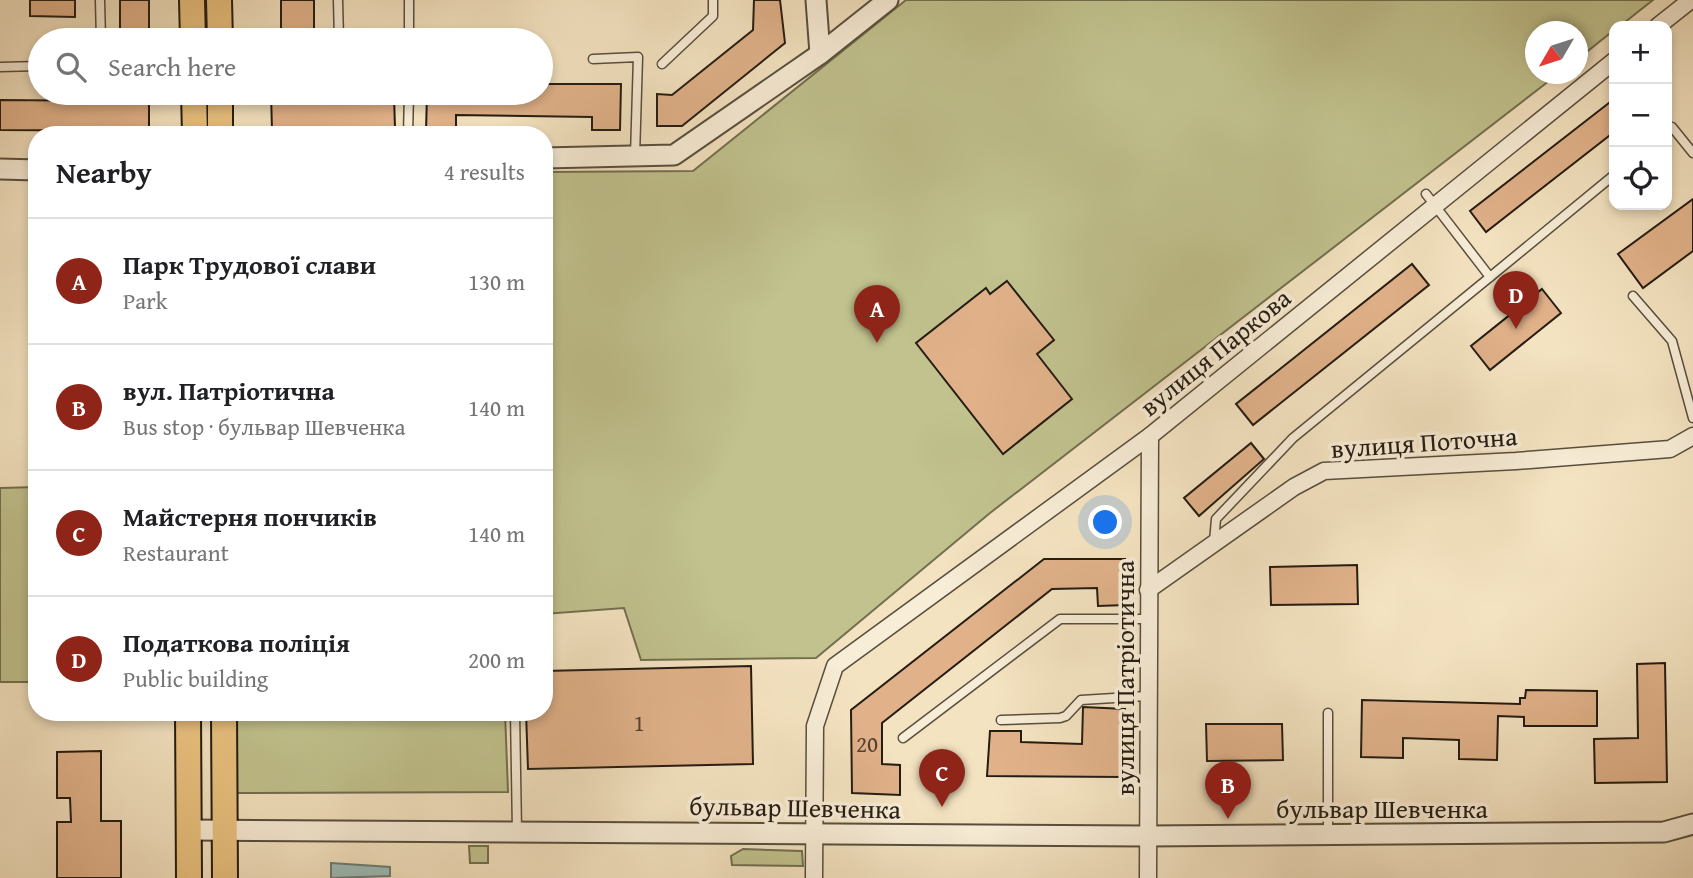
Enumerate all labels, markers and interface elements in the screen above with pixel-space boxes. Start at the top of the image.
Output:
north arrow [1525,21,1588,84]
map controls [1609,21,1672,210]
button: + [1609,21,1672,84]
search box [28,28,553,105]
text: Search here [108,47,236,86]
icon: search [52,48,90,86]
button: − [1609,84,1672,147]
button: locate [1609,147,1672,210]
text: Nearby [56,150,152,194]
text: 4 results [444,155,525,188]
text: Парк Трудової слави [123,245,376,284]
text: A [72,265,86,298]
text: 130 m [468,265,525,298]
pin: D [1493,271,1539,329]
street label: вулиця Паркова [1131,278,1299,425]
text: Park [123,284,167,317]
pin: A [854,285,900,343]
text: вул. Патріотична [123,371,335,410]
text: B [72,391,86,424]
text: 140 m [468,391,525,424]
text: Bus stop · бульвар Шевченка [123,410,405,443]
street label: вулиця Поточна [1330,416,1519,468]
text: Майстерня пончиків [123,497,377,536]
your location [1088,505,1122,539]
text: C [72,517,86,550]
text: 140 m [468,517,525,550]
text: Restaurant [123,536,229,569]
street label: вулиця Патріотична [1105,560,1144,796]
text: Податкова поліція [123,623,350,662]
text: D [72,643,86,676]
text: 200 m [468,643,525,676]
text: Public building [123,662,268,695]
house number: 1 [633,706,645,739]
house number: 20 [856,727,878,760]
pin: C [919,749,965,807]
pin: B [1205,761,1251,819]
street label: бульвар Шевченка [689,786,902,828]
street label: бульвар Шевченка [1276,789,1489,828]

